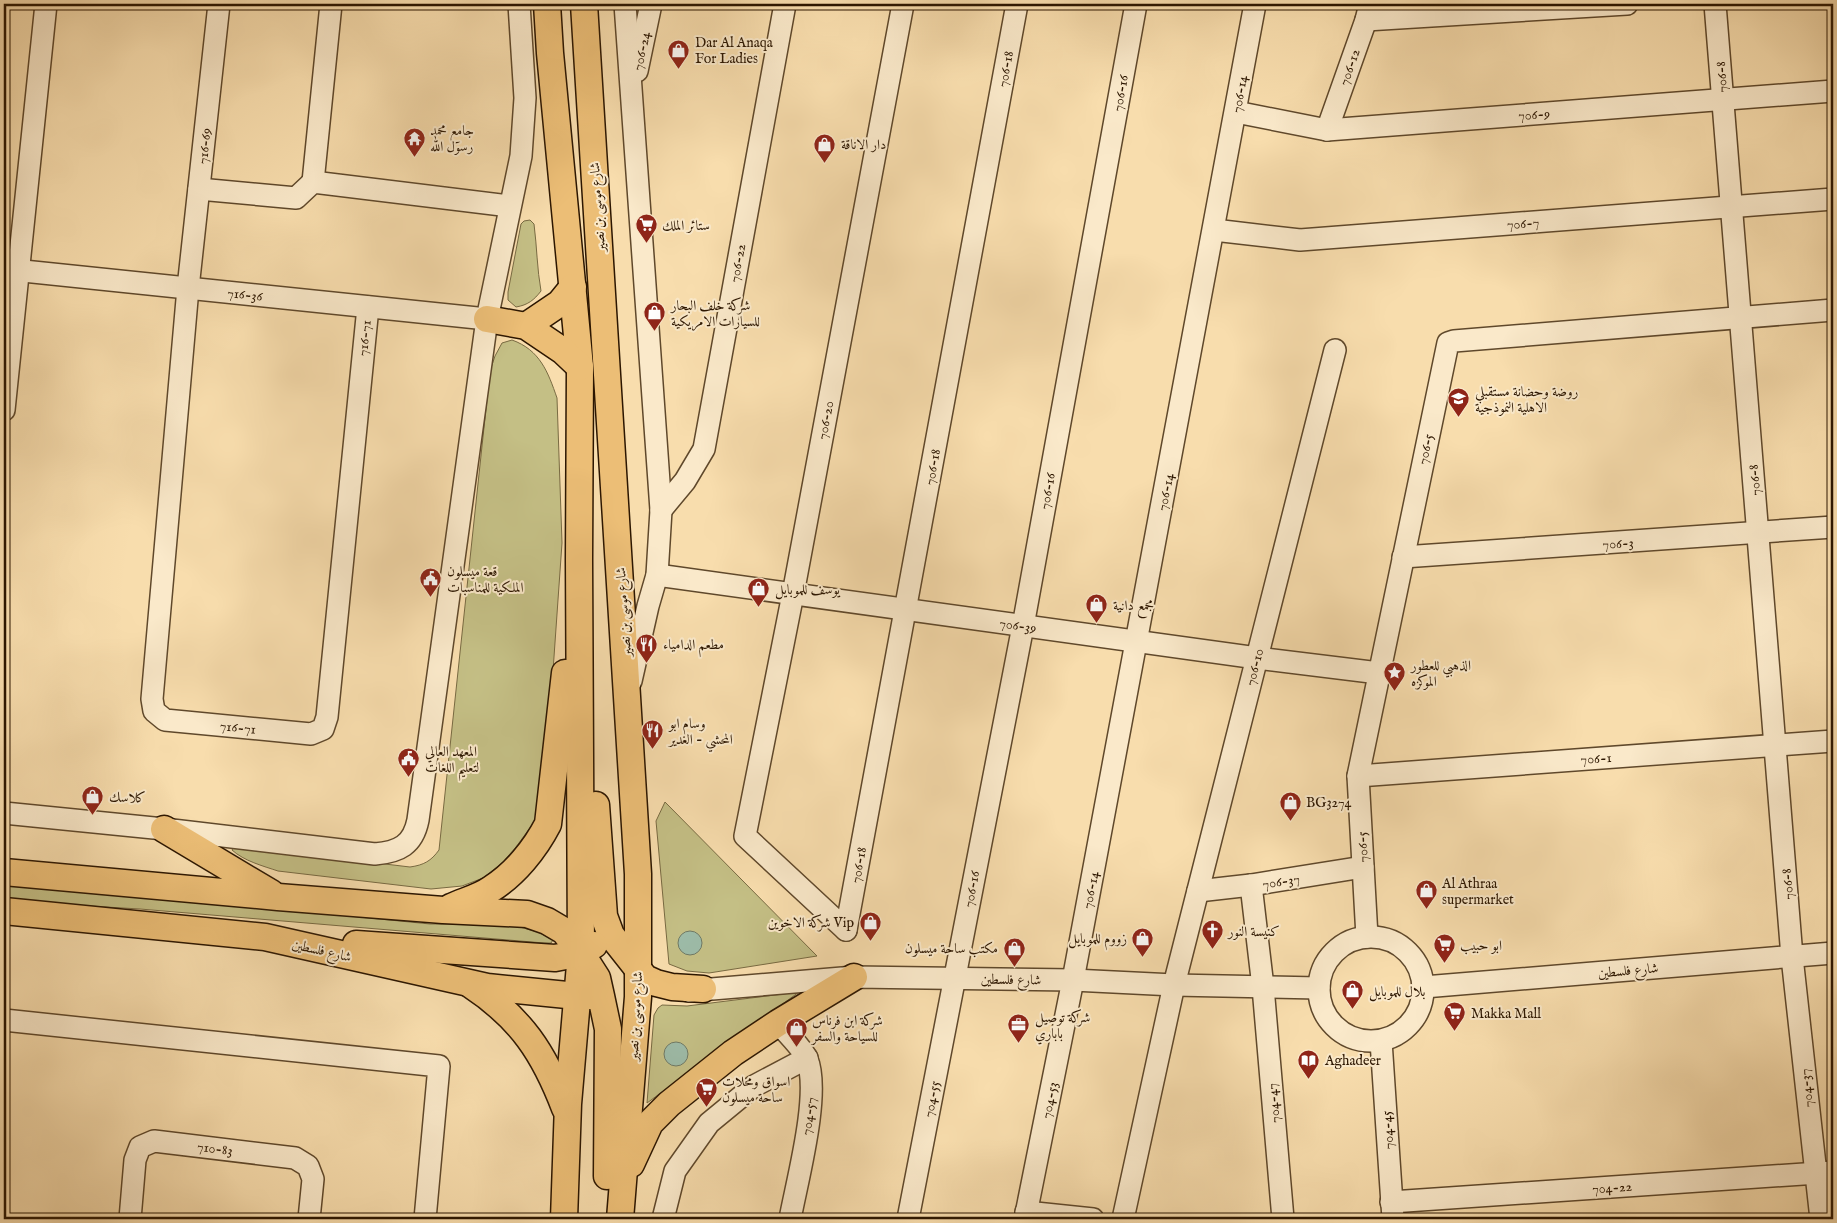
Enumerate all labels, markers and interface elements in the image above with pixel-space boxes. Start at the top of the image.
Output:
street label: 706-24 [629,30,655,72]
place label: Dar Al Anaqa For Ladies [695,34,774,68]
shop icon: Dar Al Anaqa For Ladies [667,38,691,69]
street label: 706-12 [1335,46,1365,88]
street label: 706-18 [994,50,1018,89]
street label: 706-8 [1712,61,1732,93]
street label: 706-16 [1109,72,1133,113]
street label: 706-14 [1228,74,1252,114]
street label: 706-9 [1518,105,1551,125]
place label: جامع محمد رسول الله [430,122,474,156]
temple icon: جامع محمد رسول الله [402,126,426,157]
street label: 716-69 [194,127,216,165]
shop icon: دار الاناقة [813,132,837,163]
place label: دار الاناقة [841,136,886,154]
street label: شارع موسى بن نصير [586,161,612,254]
supermarket icon: ستائر الملك [634,213,658,244]
street label: 706-7 [1506,214,1540,234]
place label: ستائر الملك [662,217,710,235]
street label: 706-22 [726,242,750,284]
street label: 716-36 [226,284,264,306]
place label: شركة خلف البحار للسيارات الامريكية [669,297,760,331]
shop icon: شركة خلف البحار للسيارات الامريكية [643,301,667,332]
street label: 716-71 [354,319,376,357]
place label: روضة وحضانة مستقبلي الاهلية النموذجية [1475,383,1578,417]
school or university icon: روضة وحضانة مستقبلي الاهلية النموذجية [1447,387,1471,418]
street label: 706-20 [813,399,839,441]
street label: 706-5 [1414,432,1438,466]
street label: 706-18 [921,448,945,487]
street label: 706-8 [1745,464,1765,496]
street label: 706-16 [1036,470,1060,511]
street label: 706-14 [1154,472,1178,513]
street label: 706-3 [1602,534,1634,554]
place label: قعة ميسلون الملكية للمناسبات [447,563,523,597]
street label: شارع موسى بن نصير [612,566,638,659]
public building icon: قعة ميسلون الملكية للمناسبات [419,567,443,598]
shop icon: يوسف للموبايل [747,577,771,608]
place label: يوسف للموبايل [775,581,841,600]
shop icon: مجمع دانية [1085,593,1109,624]
place label: مجمع دانية [1113,597,1154,619]
street label: 706-39 [998,614,1038,637]
restaurant icon: مطعم الدامياء [635,632,659,663]
place label: مطعم الدامياء [663,636,724,658]
street label: 706-10 [1242,647,1268,688]
place label: الذهبي للعطور الموكزه [1409,657,1471,691]
place icon: الذهبي للعطور الموكزه [1383,661,1407,692]
place label: وسام ابو المحشي - الغدير [667,715,733,753]
street label: 716-71 [219,717,257,739]
restaurant icon: وسام ابو المحشي - الغدير [641,719,665,750]
place label: المعهد العالي لتعليم اللغات [425,743,479,781]
public building icon: المعهد العالي لتعليم اللغات [397,747,421,778]
street label: 706-1 [1580,749,1612,769]
shop icon: كلاسك [81,785,105,816]
place label: كلاسك [109,789,146,807]
shop icon: BG3274 [1278,790,1302,821]
place label: BG3274 [1306,794,1352,812]
street label: 706-5 [1353,831,1373,863]
street label: 706-18 [847,846,871,885]
street label: 706-16 [960,868,985,909]
street label: 706-8 [1778,868,1798,900]
street label: 706-14 [1079,870,1103,911]
street label: 706-37 [1261,870,1301,894]
place label: Al Athraa supermarket [1441,875,1514,909]
shop icon: Al Athraa supermarket [1414,879,1438,910]
shop icon: شركة الاخوين Vip [858,910,882,941]
place label: شركة الاخوين Vip [768,914,854,932]
church icon: كنيسة النور [1200,919,1224,950]
place label: كنيسة النور [1226,923,1280,941]
shop icon: زووم للموبايل [1131,926,1155,957]
place label: زووم للموبايل [1068,930,1127,951]
supermarket icon: ابو حبيب [1432,933,1456,964]
street label: شارع فلسطين [290,935,353,969]
shop icon: مكتب ساحة ميسلون [1002,936,1026,967]
place label: ابو حبيب [1460,937,1502,955]
place label: مكتب ساحة ميسلون [905,940,998,958]
street label: شارع فلسطين [1597,959,1659,985]
street label: شارع فلسطين [981,970,1041,992]
street label: شارع موسى بن نصير [625,971,649,1063]
shop icon: بلال للموبايل [1341,979,1365,1010]
place label: بلال للموبايل [1369,983,1426,1002]
supermarket icon: Makka Mall [1443,1001,1467,1032]
place label: Makka Mall [1471,1005,1541,1023]
place label: شركة توصيل باباري [1035,1009,1091,1045]
place label: شركة ابن فرناس للسياحة والسفر [810,1012,883,1046]
office icon: شركة توصيل باباري [1007,1013,1031,1044]
shop icon: شركة ابن فرناس للسياحة والسفر [784,1016,808,1047]
library icon: Aghadeer [1297,1048,1321,1079]
place label: Aghadeer [1324,1052,1381,1070]
street label: 704-37 [1796,1068,1818,1108]
place label: اسواق ومحلات ساحة ميسلون [722,1073,790,1107]
supermarket icon: اسواق ومحلات ساحة ميسلون [694,1077,718,1108]
street label: 704-55 [920,1079,944,1119]
street label: 704-53 [1038,1080,1062,1120]
street label: 704-47 [1263,1082,1285,1124]
street label: 704-57 [797,1096,821,1136]
street label: 704-45 [1378,1110,1398,1150]
street label: 710-83 [196,1138,234,1160]
street label: 704-22 [1592,1178,1633,1198]

